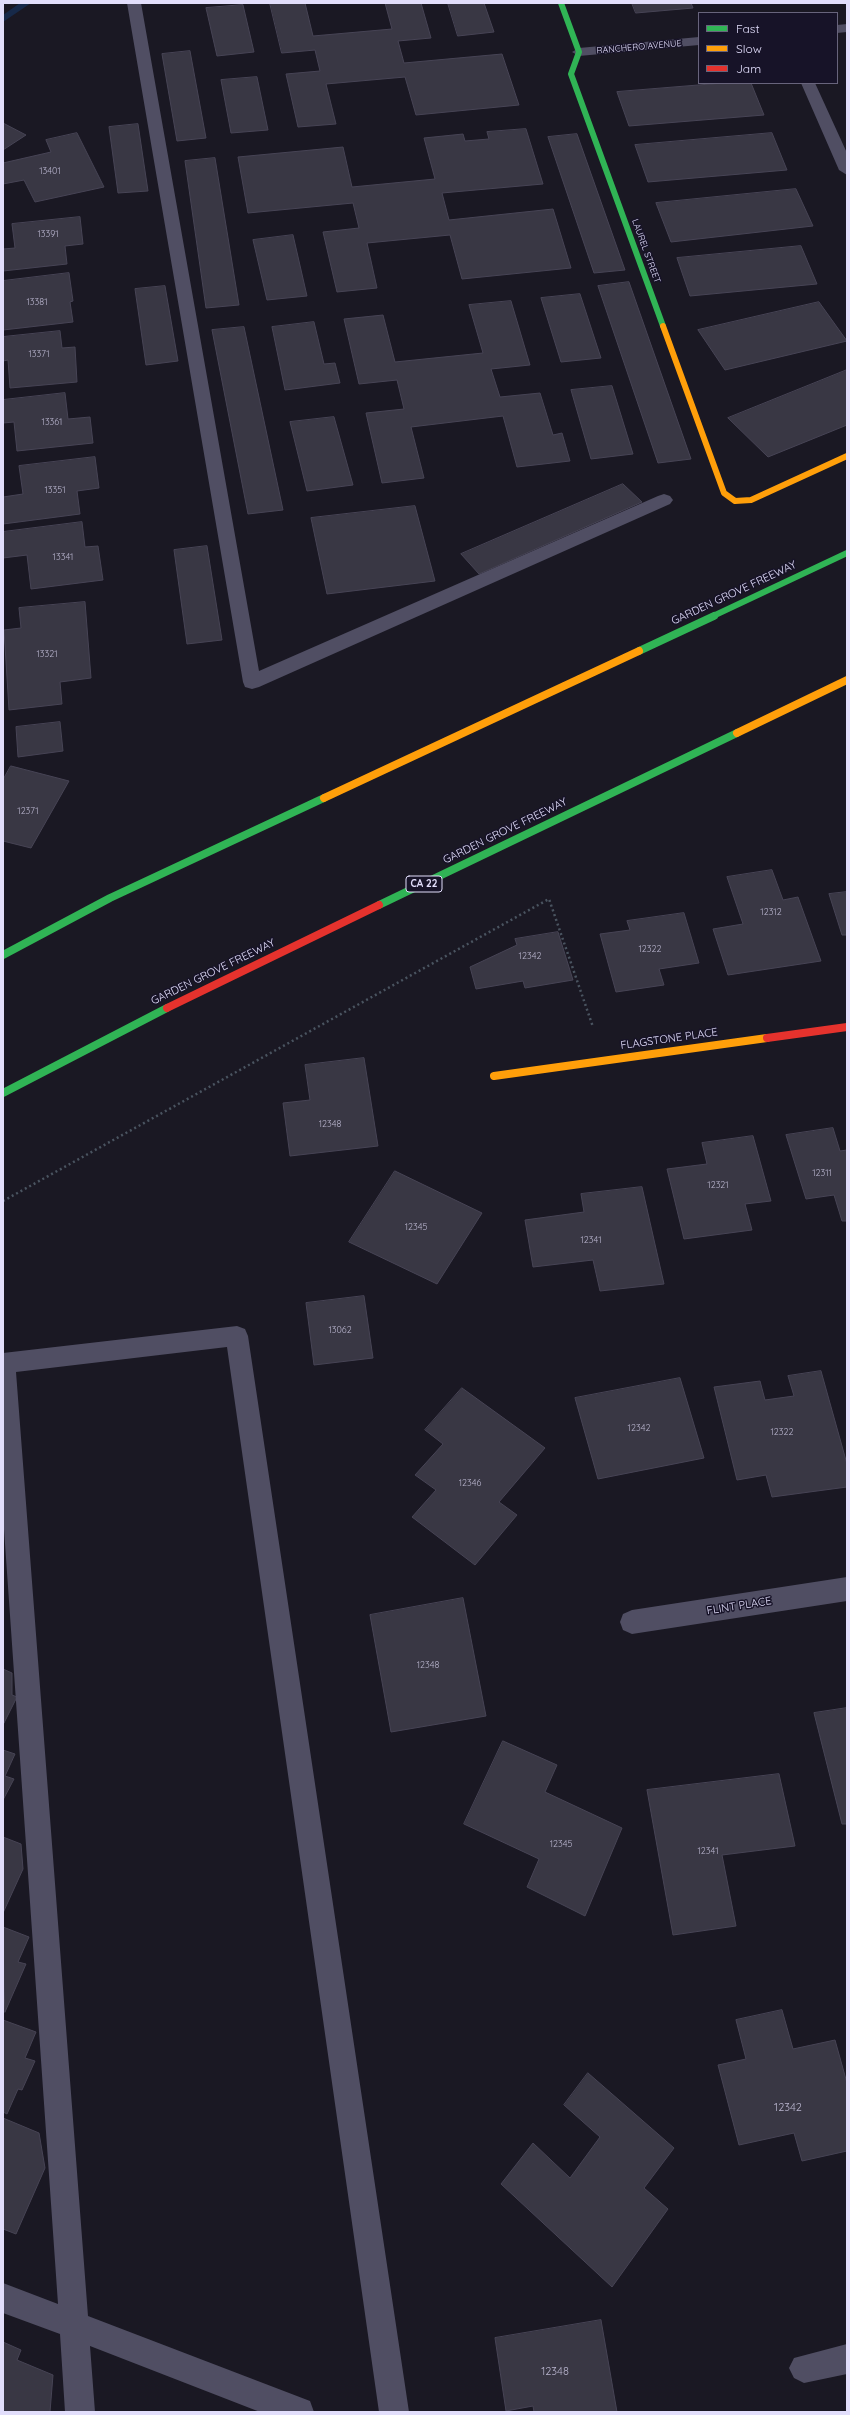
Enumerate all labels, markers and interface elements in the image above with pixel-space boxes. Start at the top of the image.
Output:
legend [698,12,838,84]
text: Fast [736,21,760,36]
street label: RANCHERO AVENUE [596,38,682,56]
text: Slow [736,41,762,56]
text: Jam [736,61,761,76]
house number: 13401 [39,166,61,176]
street label: LAUREL STREET [629,217,663,285]
house number: 13391 [37,229,59,239]
house number: 13381 [27,297,47,307]
house number: 13371 [28,349,50,359]
house number: 13361 [42,417,62,427]
house number: 13351 [45,485,65,495]
house number: 13341 [53,552,73,562]
street label: GARDEN GROVE FREEWAY [669,558,799,628]
house number: 13321 [36,649,58,659]
street label: GARDEN GROVE FREEWAY [441,795,569,867]
house number: 12371 [17,806,39,816]
road number: CA 22 [406,876,442,892]
house number: 12312 [760,907,782,917]
street label: GARDEN GROVE FREEWAY [149,936,277,1008]
house number: 12322 [638,944,662,954]
house number: 12342 [519,951,541,961]
street label: FLAGSTONE PLACE [620,1026,718,1052]
house number: 12348 [319,1119,341,1129]
house number: 12311 [812,1168,832,1178]
house number: 12321 [707,1180,729,1190]
house number: 12345 [405,1222,427,1232]
house number: 12341 [580,1235,602,1245]
house number: 13062 [328,1325,352,1335]
house number: 12342 [628,1423,650,1433]
house number: 12322 [770,1427,794,1437]
house number: 12346 [459,1478,481,1488]
street label: FLINT PLACE [706,1594,772,1618]
house number: 12348 [417,1660,439,1670]
house number: 12345 [550,1839,572,1849]
house number: 12341 [697,1846,719,1856]
house number: 12342 [774,2101,802,2115]
house number: 12348 [541,2365,569,2379]

